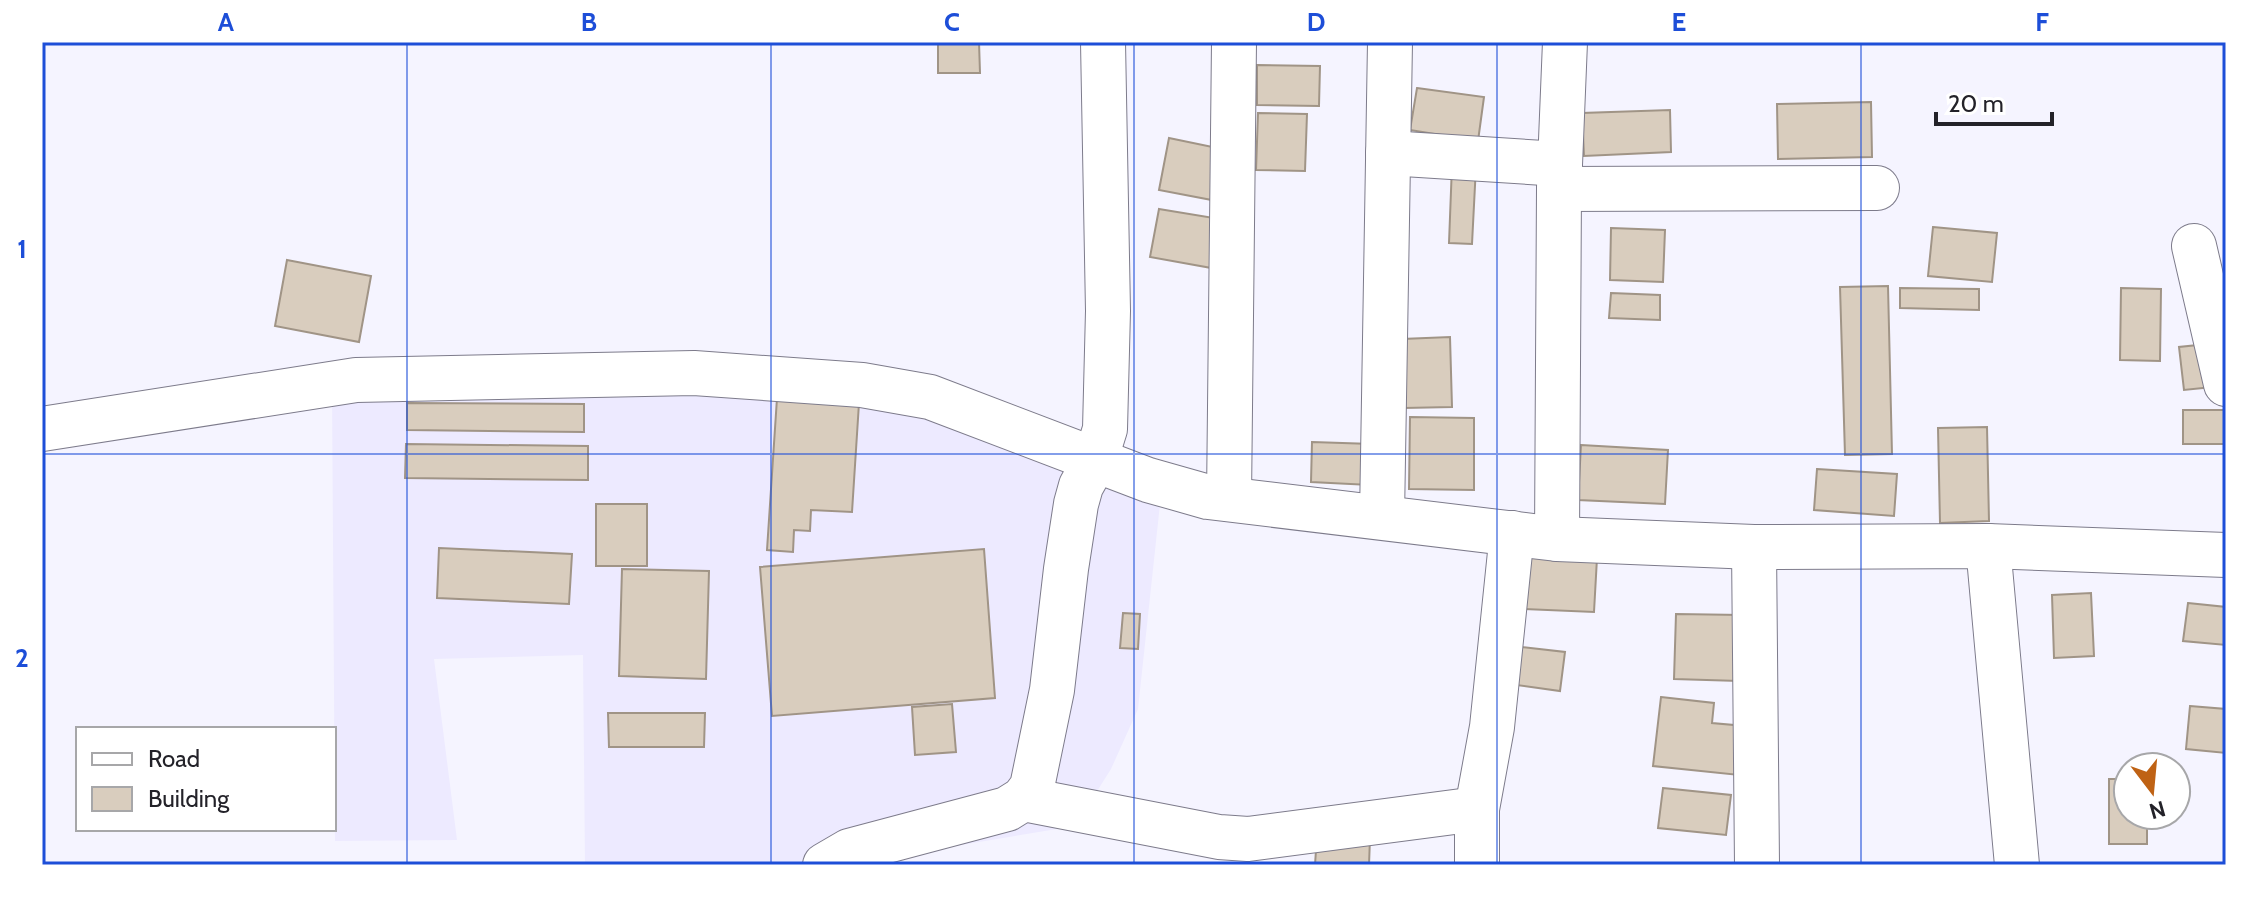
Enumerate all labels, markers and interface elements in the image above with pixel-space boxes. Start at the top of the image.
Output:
text: A [218,6,235,38]
text: B [581,6,597,38]
text: C [944,6,960,38]
text: D [1307,6,1325,38]
text: E [1672,6,1686,38]
text: F [2035,6,2049,38]
scale bar [1936,76,2052,126]
text: 20 m [1948,89,2004,118]
text: 1 [17,233,27,265]
text: 2 [15,642,29,674]
legend [76,727,336,831]
text: Road [148,744,200,773]
north arrow [2112,751,2192,831]
text: Building [148,784,230,813]
text: N [2146,795,2169,825]

